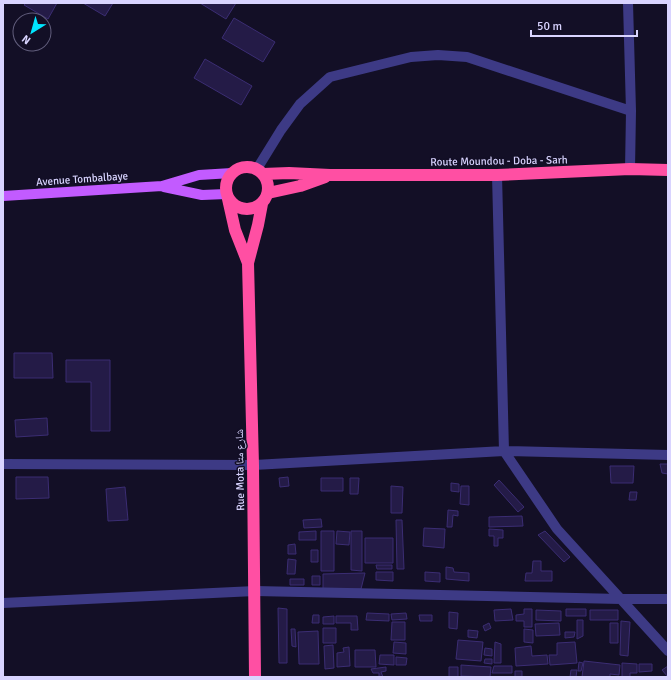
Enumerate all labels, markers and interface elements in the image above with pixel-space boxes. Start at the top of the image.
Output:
north arrow [12,12,52,52]
scale bar [531,12,637,38]
text: 50 m [537,19,562,34]
text: N [19,32,33,47]
street label: Route Moundou - Doba - Sarh [430,153,568,169]
street label: Avenue Tombalbaye [36,169,128,189]
street label: Rue Mota شارع متا [233,429,247,511]

